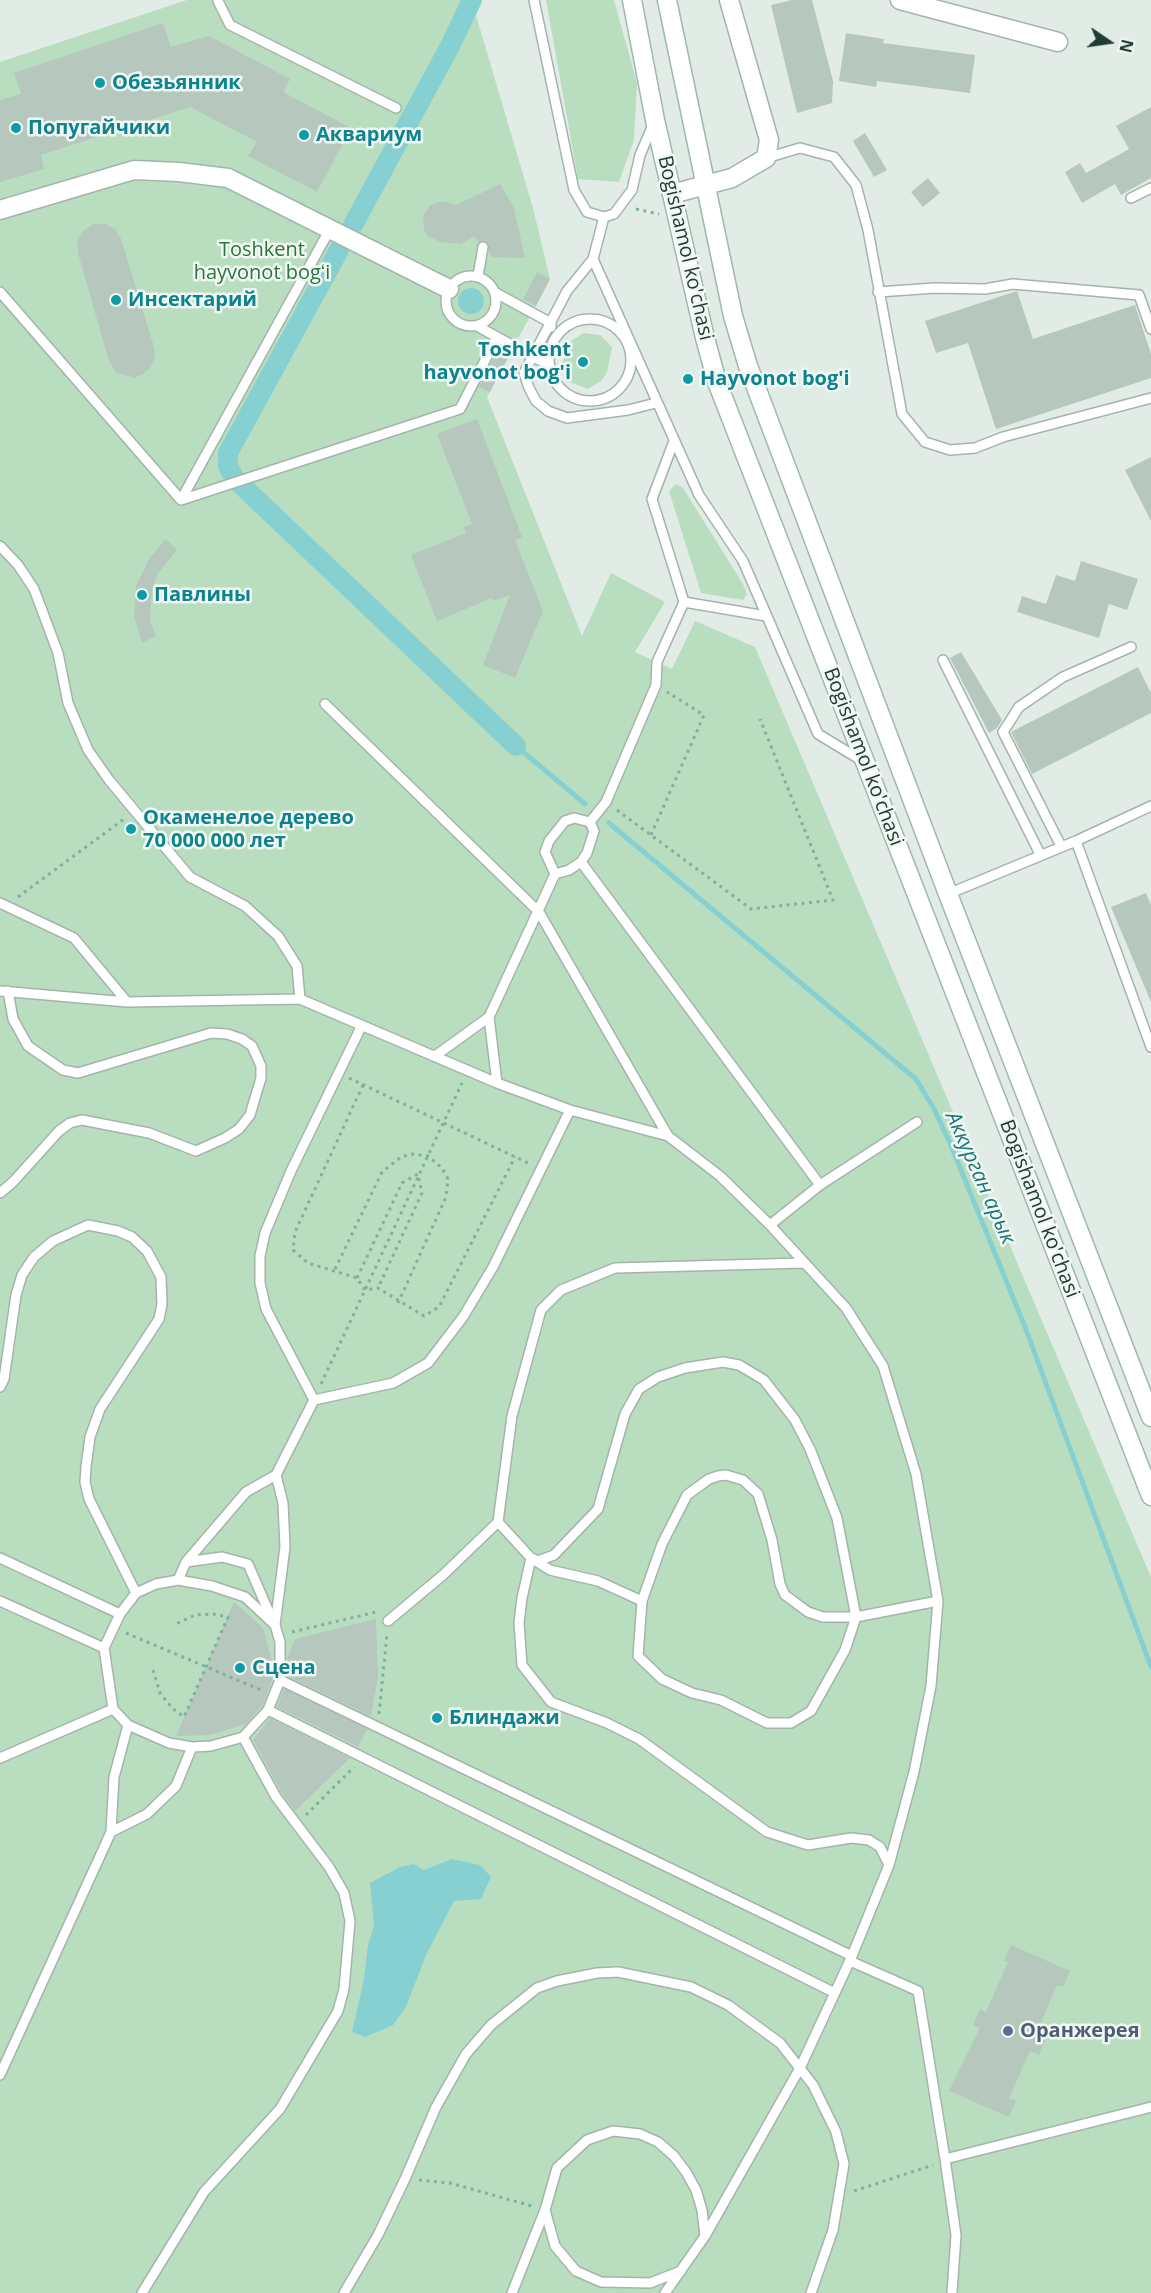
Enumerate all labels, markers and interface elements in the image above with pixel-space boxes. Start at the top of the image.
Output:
north arrow [1079,12,1139,72]
text: N [1114,37,1139,55]
place label: Обезьянник [112,71,241,95]
marker: Обезьянник [93,76,107,90]
place label: Попугайчики [28,116,170,140]
marker: Попугайчики [9,121,23,135]
place label: Аквариум [316,123,422,147]
marker: Аквариум [297,128,311,142]
street label: Bogishamol ko'chasi [652,153,718,343]
park label: Toshkent hayvonot bogʻi [194,238,330,285]
place label: Инсектарий [128,288,257,312]
marker: Инсектарий [109,293,123,307]
place label: Toshkent hayvonot bog'i [423,338,571,385]
marker: Toshkent hayvonot bog'i [576,355,590,369]
place label: Hayvonot bog'i [700,367,850,391]
marker: Hayvonot bog'i [681,372,695,386]
place label: Павлины [154,583,251,607]
marker: Павлины [135,588,149,602]
street label: Bogishamol ko'chasi [818,664,908,850]
place label: Окаменелое дерево 70 000 000 лет [143,806,354,853]
marker: Окаменелое дерево 70 000 000 лет [124,822,138,836]
water label: Аккурган арык [940,1108,1020,1248]
street label: Bogishamol ko'chasi [994,1116,1084,1302]
place label: Сцена [252,1656,316,1680]
marker: Сцена [233,1661,247,1675]
place label: Блиндажи [449,1706,560,1730]
marker: Блиндажи [430,1711,444,1725]
place label: Оранжерея [1020,2019,1140,2043]
marker: Оранжерея [1001,2024,1015,2038]

